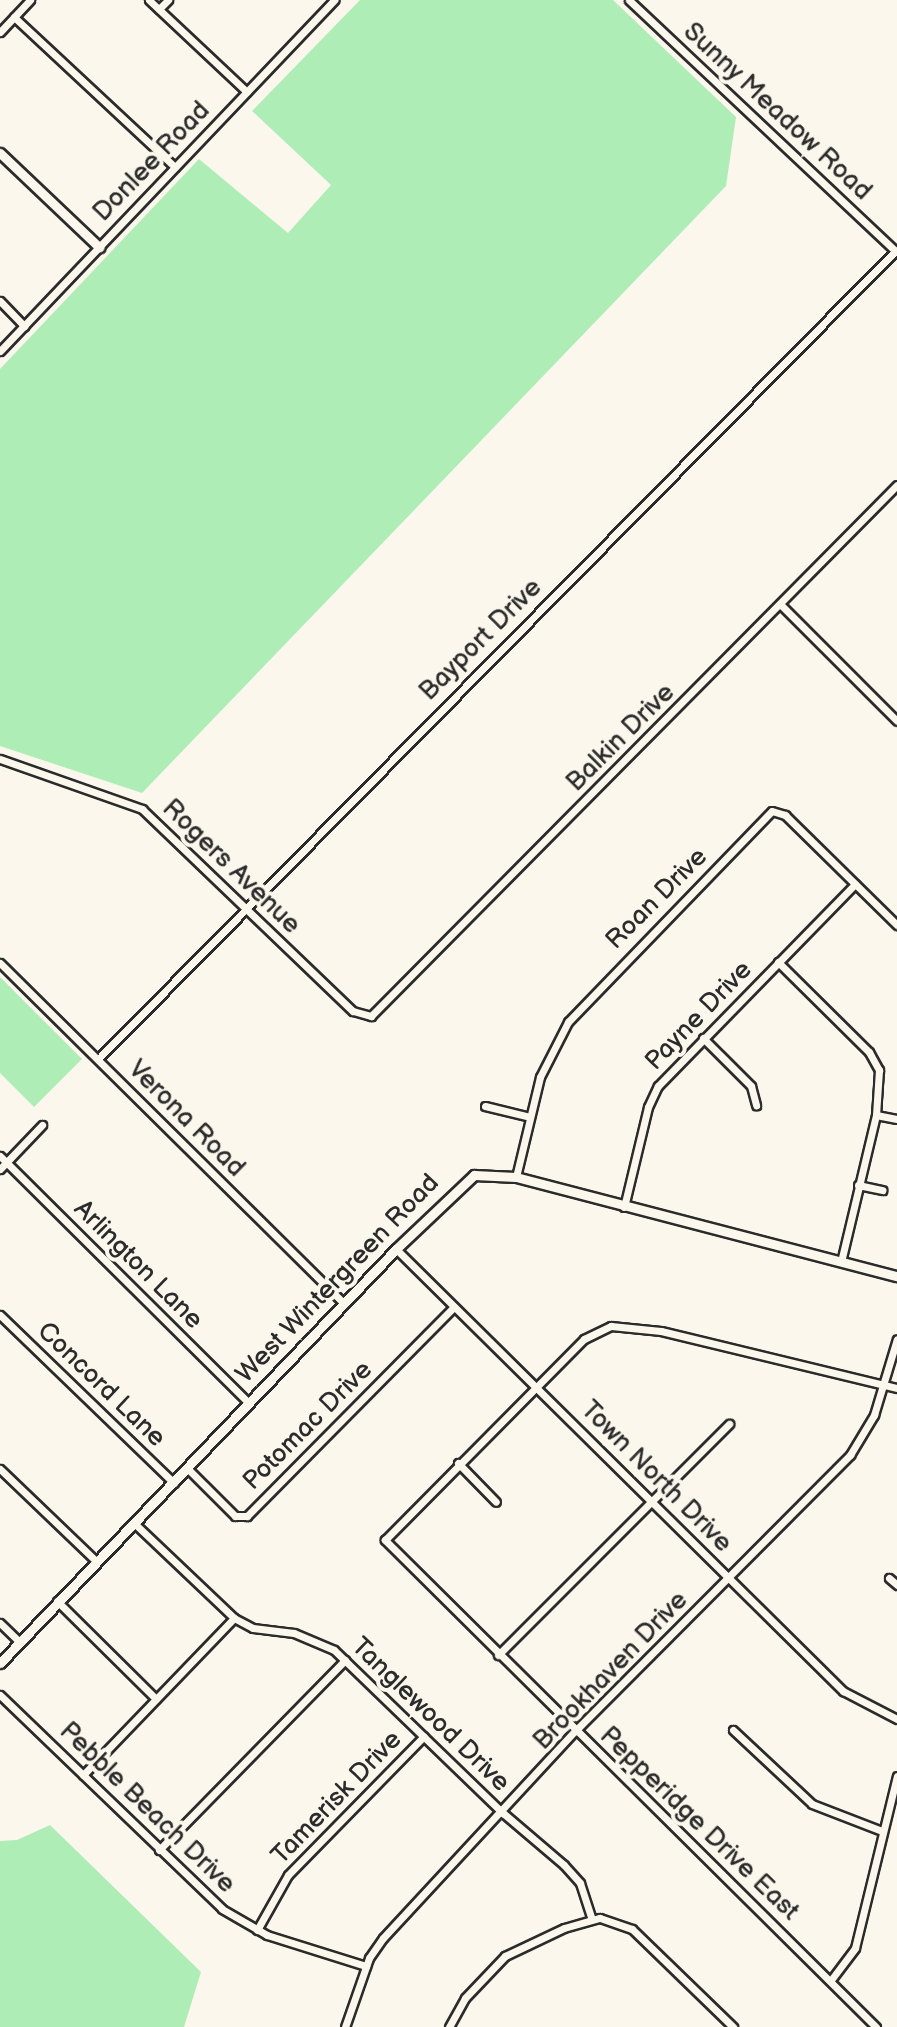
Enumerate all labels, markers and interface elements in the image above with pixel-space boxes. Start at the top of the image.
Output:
street label: Sunny Meadow Road [676,16,878,208]
street label: Donlee Road [87,96,217,228]
street label: Bayport Drive [413,572,549,708]
street label: Balkin Drive [560,677,682,799]
street label: Rogers Avenue [155,793,307,941]
street label: Roan Drive [600,842,714,956]
street label: Payne Drive [639,955,759,1077]
street label: Verona Road [121,1054,251,1184]
street label: West Wintergreen Road [230,1168,446,1390]
street label: Arlington Lane [67,1194,209,1336]
street label: Concord Lane [30,1316,172,1454]
street label: Potomac Drive [237,1355,379,1497]
street label: Town North Drive [574,1395,738,1559]
street label: Brookhaven Drive [527,1585,695,1757]
street label: Tanglewood Drive [344,1631,516,1799]
street label: Pebble Beach Drive [53,1716,241,1900]
street label: Pepperidge Drive East [593,1721,805,1927]
street label: Tamerisk Drive [265,1725,409,1871]

